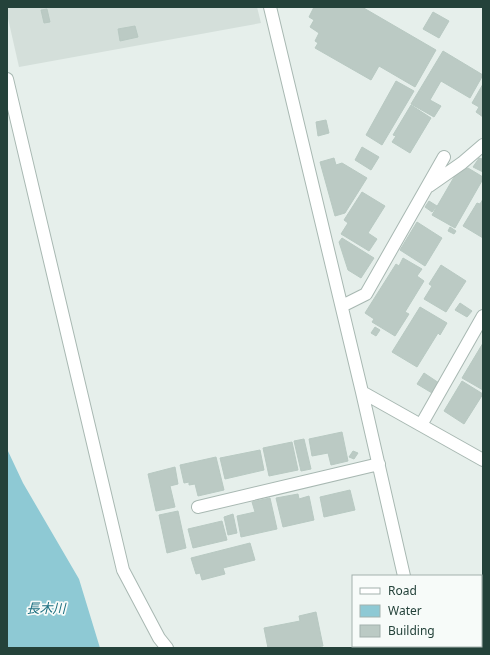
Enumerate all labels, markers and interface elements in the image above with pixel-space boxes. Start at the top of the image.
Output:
legend [352,575,482,647]
text: Road [388,582,417,599]
water label: 長木川 [26,599,67,617]
text: Water [388,602,422,619]
text: Building [388,622,435,639]

